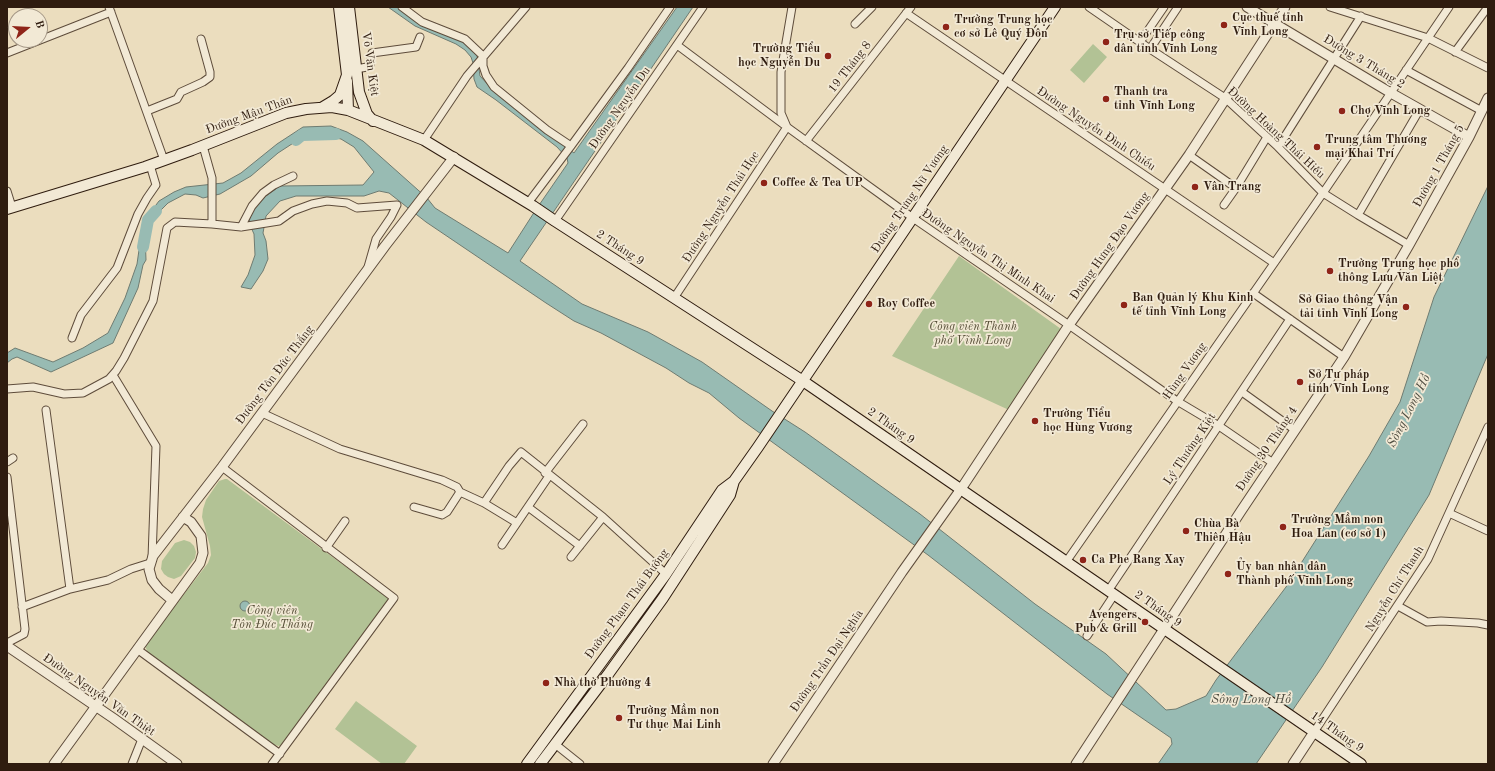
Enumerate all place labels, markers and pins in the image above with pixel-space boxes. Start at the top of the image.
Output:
place label: Cục thuế tỉnh Vĩnh Long [1232,11,1304,39]
place label: Trường Trung học cơ sở Lê Quý Đôn [954,13,1053,41]
marker: Cục thuế tỉnh Vĩnh Long [1219,20,1229,30]
marker: Trường Trung học cơ sở Lê Quý Đôn [941,22,951,32]
place label: Trụ sở Tiếp công dân tỉnh Vĩnh Long [1114,28,1217,56]
marker: Trụ sở Tiếp công dân tỉnh Vĩnh Long [1101,37,1111,47]
place label: Trường Tiểu học Nguyễn Du [738,42,820,70]
marker: Trường Tiểu học Nguyễn Du [823,51,833,61]
place label: Thanh tra tỉnh Vĩnh Long [1114,85,1195,113]
marker: Thanh tra tỉnh Vĩnh Long [1101,94,1111,104]
place label: Chợ Vĩnh Long [1350,104,1430,118]
marker: Chợ Vĩnh Long [1337,106,1347,116]
place label: Trung tâm Thương mại Khai Trí [1325,133,1427,161]
marker: Trung tâm Thương mại Khai Trí [1312,142,1322,152]
place label: Coffee & Tea UP [772,176,863,190]
marker: Coffee & Tea UP [759,178,769,188]
place label: Vân Trang [1203,180,1261,194]
marker: Vân Trang [1190,182,1200,192]
place label: Trường Trung học phổ thông Lưu Văn Liệt [1338,257,1459,285]
marker: Trường Trung học phổ thông Lưu Văn Liệt [1325,266,1335,276]
place label: Ban Quản lý Khu Kinh tế tỉnh Vĩnh Long [1132,291,1253,319]
place label: Sở Giao thông Vận tải tỉnh Vĩnh Long [1298,293,1398,321]
place label: Roy Coffee [877,297,935,311]
marker: Roy Coffee [864,299,874,309]
marker: Ban Quản lý Khu Kinh tế tỉnh Vĩnh Long [1119,300,1129,310]
marker: Sở Giao thông Vận tải tỉnh Vĩnh Long [1401,302,1411,312]
place label: Sở Tư pháp tỉnh Vĩnh Long [1308,368,1389,396]
marker: Sở Tư pháp tỉnh Vĩnh Long [1295,377,1305,387]
place label: Trường Tiểu học Hùng Vương [1043,407,1132,435]
marker: Trường Tiểu học Hùng Vương [1030,416,1040,426]
place label: Trường Mầm non Hoa Lan (cơ sở 1) [1291,513,1386,541]
place label: Chùa Bà Thiên Hậu [1194,517,1251,545]
marker: Trường Mầm non Hoa Lan (cơ sở 1) [1278,522,1288,532]
marker: Chùa Bà Thiên Hậu [1181,526,1191,536]
place label: Ca Phe Rang Xay [1091,553,1185,567]
marker: Ca Phe Rang Xay [1078,555,1088,565]
place label: Ủy ban nhân dân Thành phố Vĩnh Long [1236,560,1353,588]
marker: Ủy ban nhân dân Thành phố Vĩnh Long [1223,569,1233,579]
place label: Avengers Pub & Grill [1075,608,1137,636]
marker: Avengers Pub & Grill [1140,617,1150,627]
place label: Nhà thờ Phường 4 [554,676,651,690]
marker: Nhà thờ Phường 4 [541,678,551,688]
place label: Trường Mầm non Tư thục Mai Linh [627,704,721,732]
marker: Trường Mầm non Tư thục Mai Linh [614,713,624,723]

